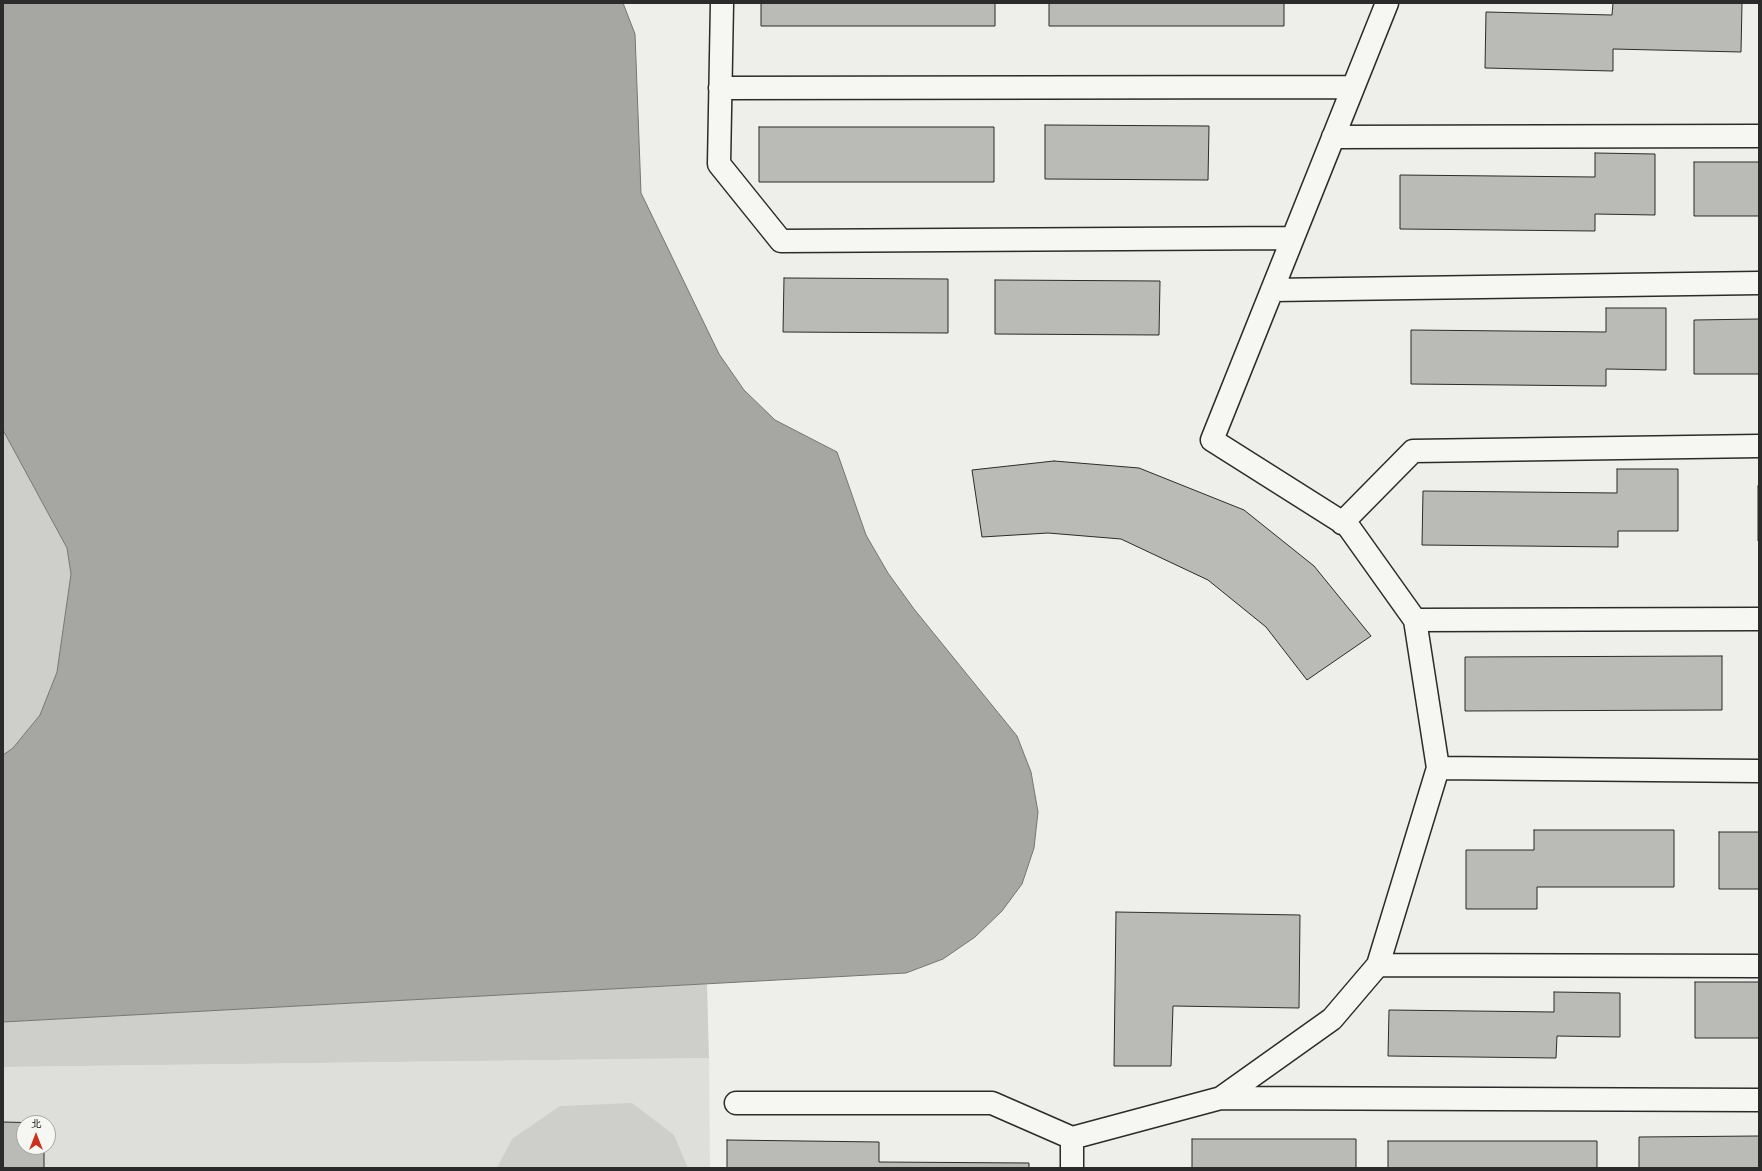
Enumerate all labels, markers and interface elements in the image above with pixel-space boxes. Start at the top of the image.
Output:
north arrow [16,1115,56,1155]
text: 北 [31,1115,42,1133]

